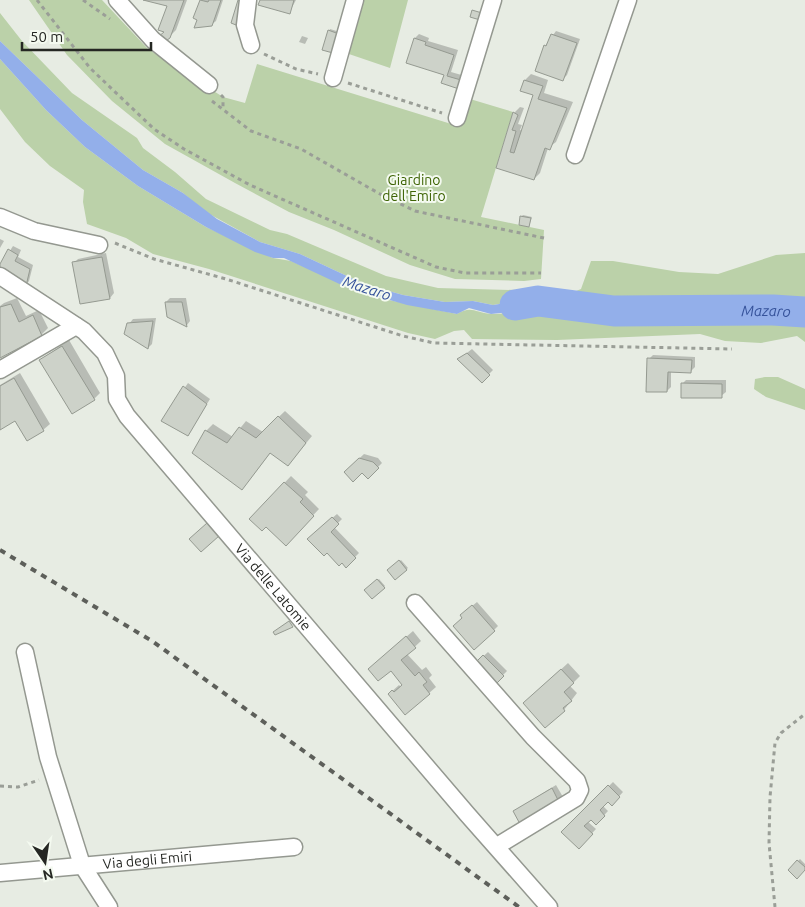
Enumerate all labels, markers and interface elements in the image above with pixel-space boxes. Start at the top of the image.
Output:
scale bar [22,20,151,52]
text: 50 m [30,28,63,45]
park label: Giardino dell'Emiro [382,172,446,204]
water label: Mazaro [341,272,393,304]
water label: Mazaro [741,301,791,320]
street label: Via delle Latomie [232,541,314,634]
north arrow [20,837,70,887]
street label: Via degli Emiri [102,848,193,872]
text: N [41,866,55,884]

